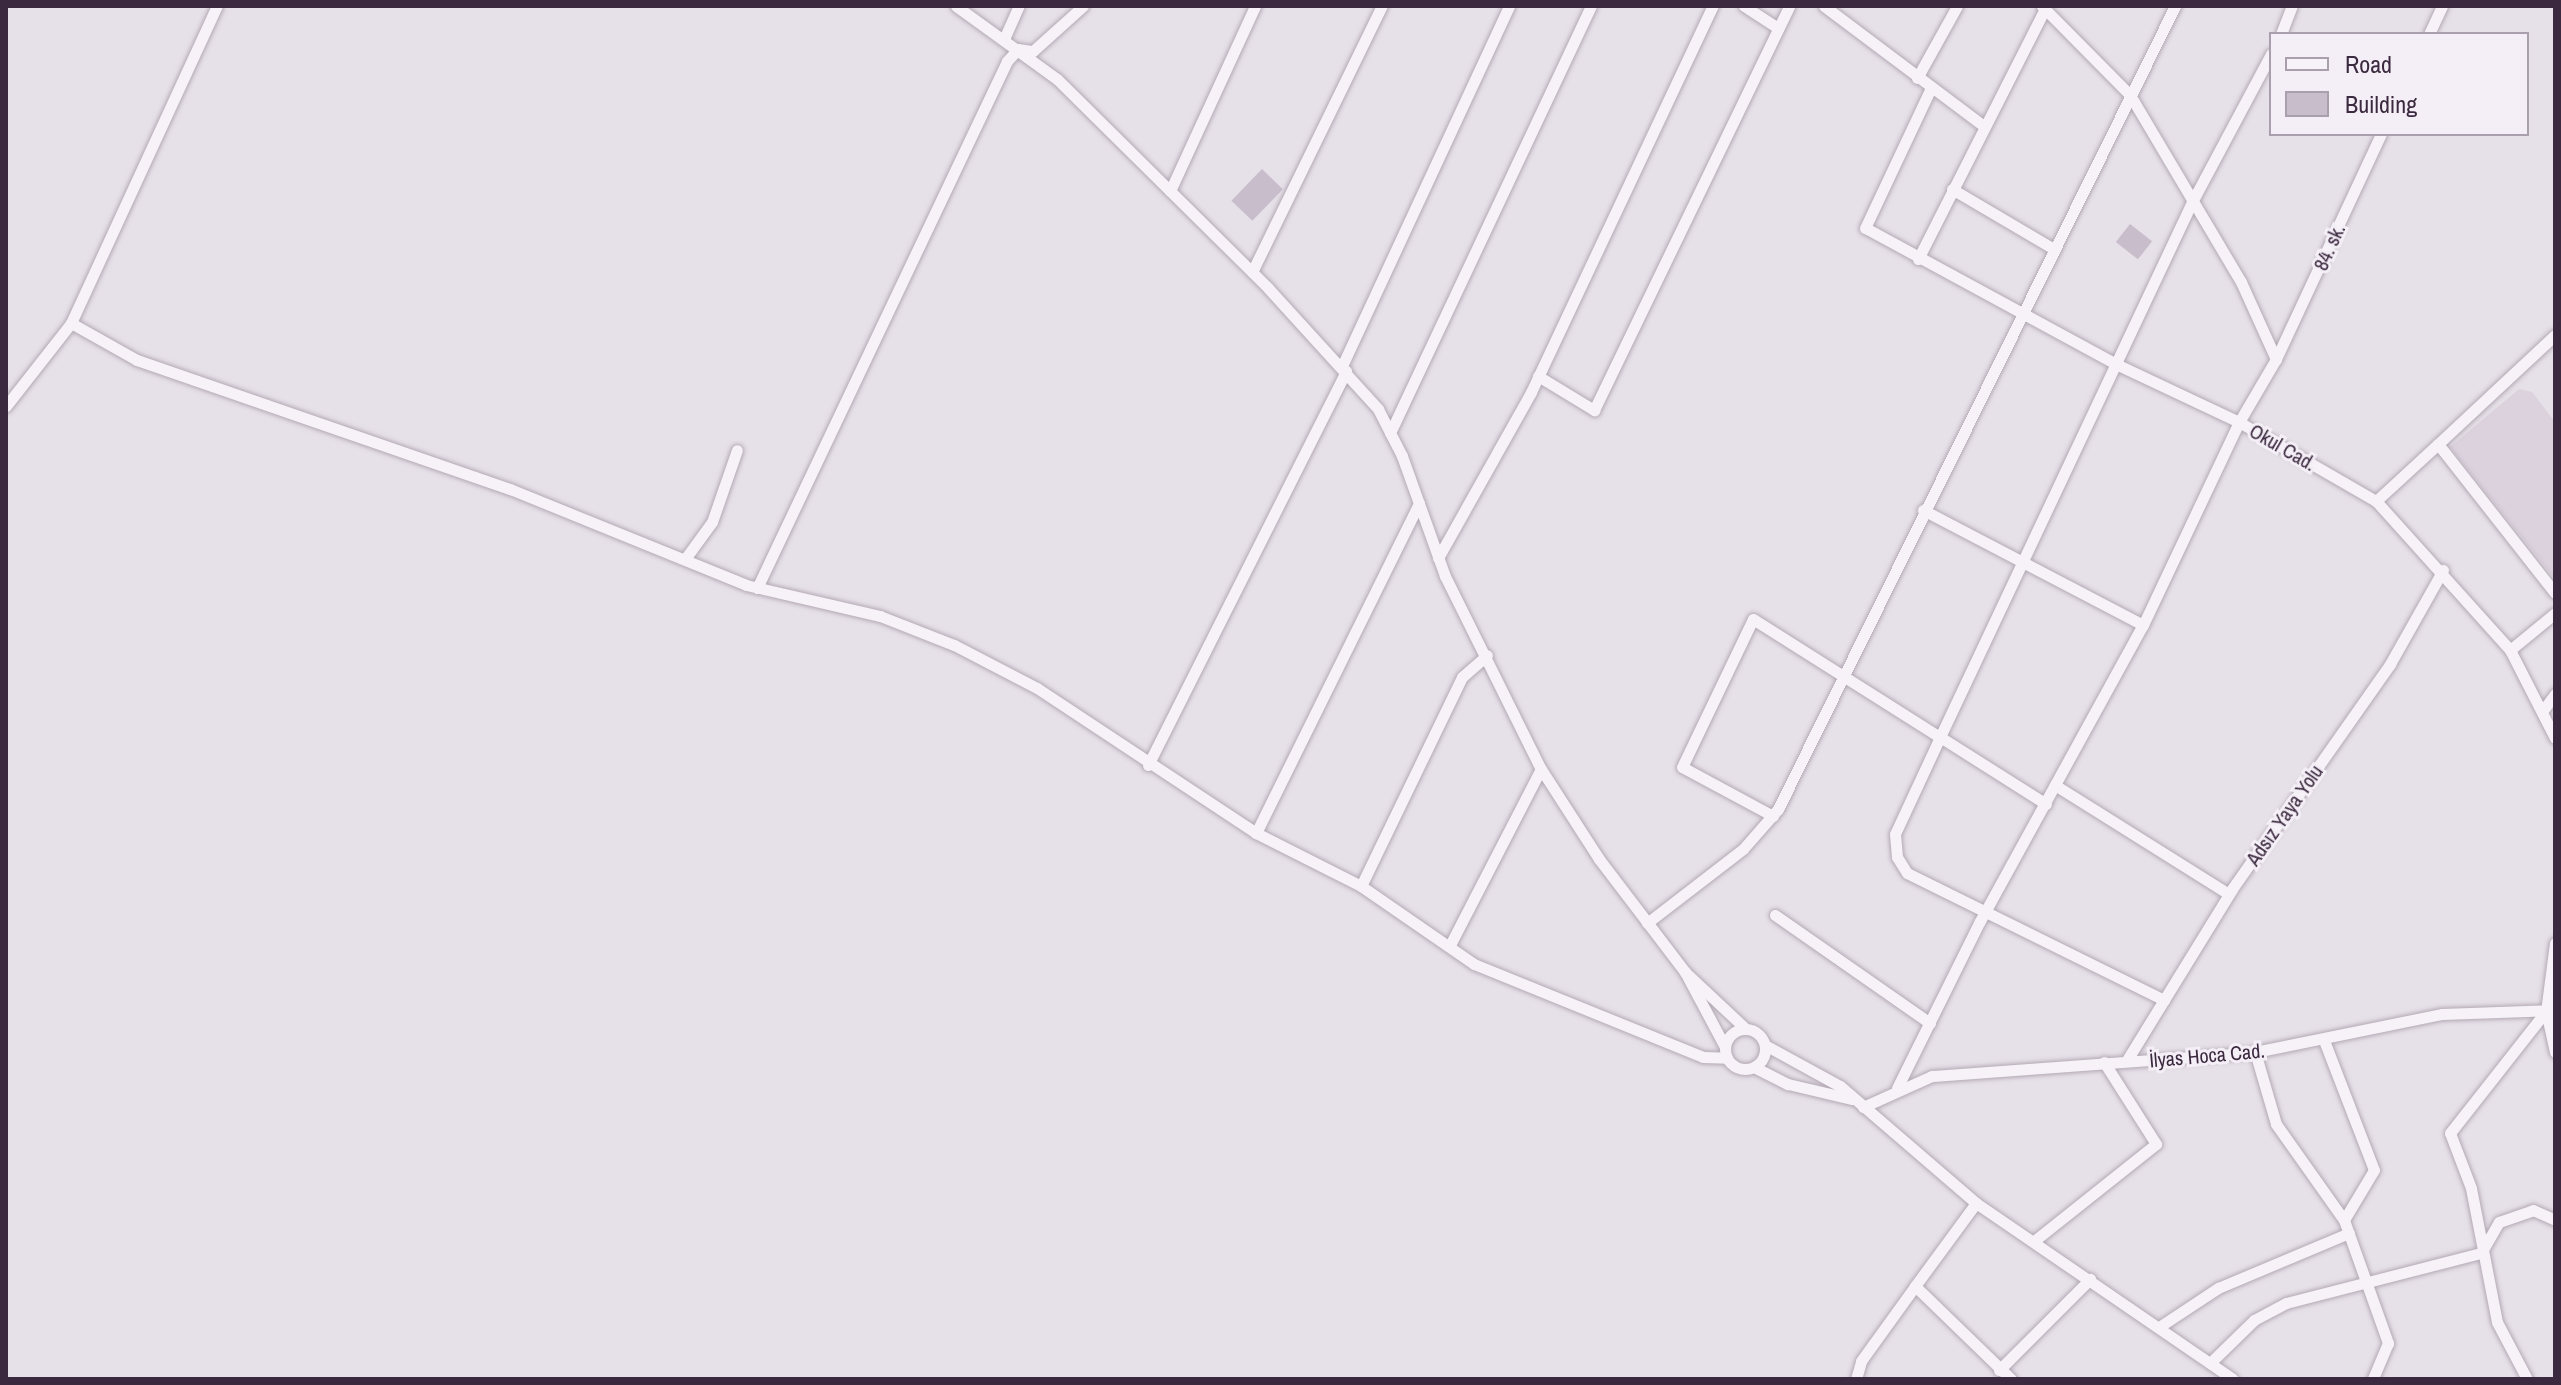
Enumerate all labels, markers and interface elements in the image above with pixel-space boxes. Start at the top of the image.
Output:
legend [2269,32,2529,136]
text: Road [2345,48,2392,80]
text: Building [2345,88,2417,120]
street label: 84. sk. [2308,220,2350,274]
street label: Okul Cad. [2245,418,2321,476]
street label: Adsız Yaya Yolu [2240,760,2328,870]
street label: İlyas Hoca Cad. [2148,1038,2266,1072]

